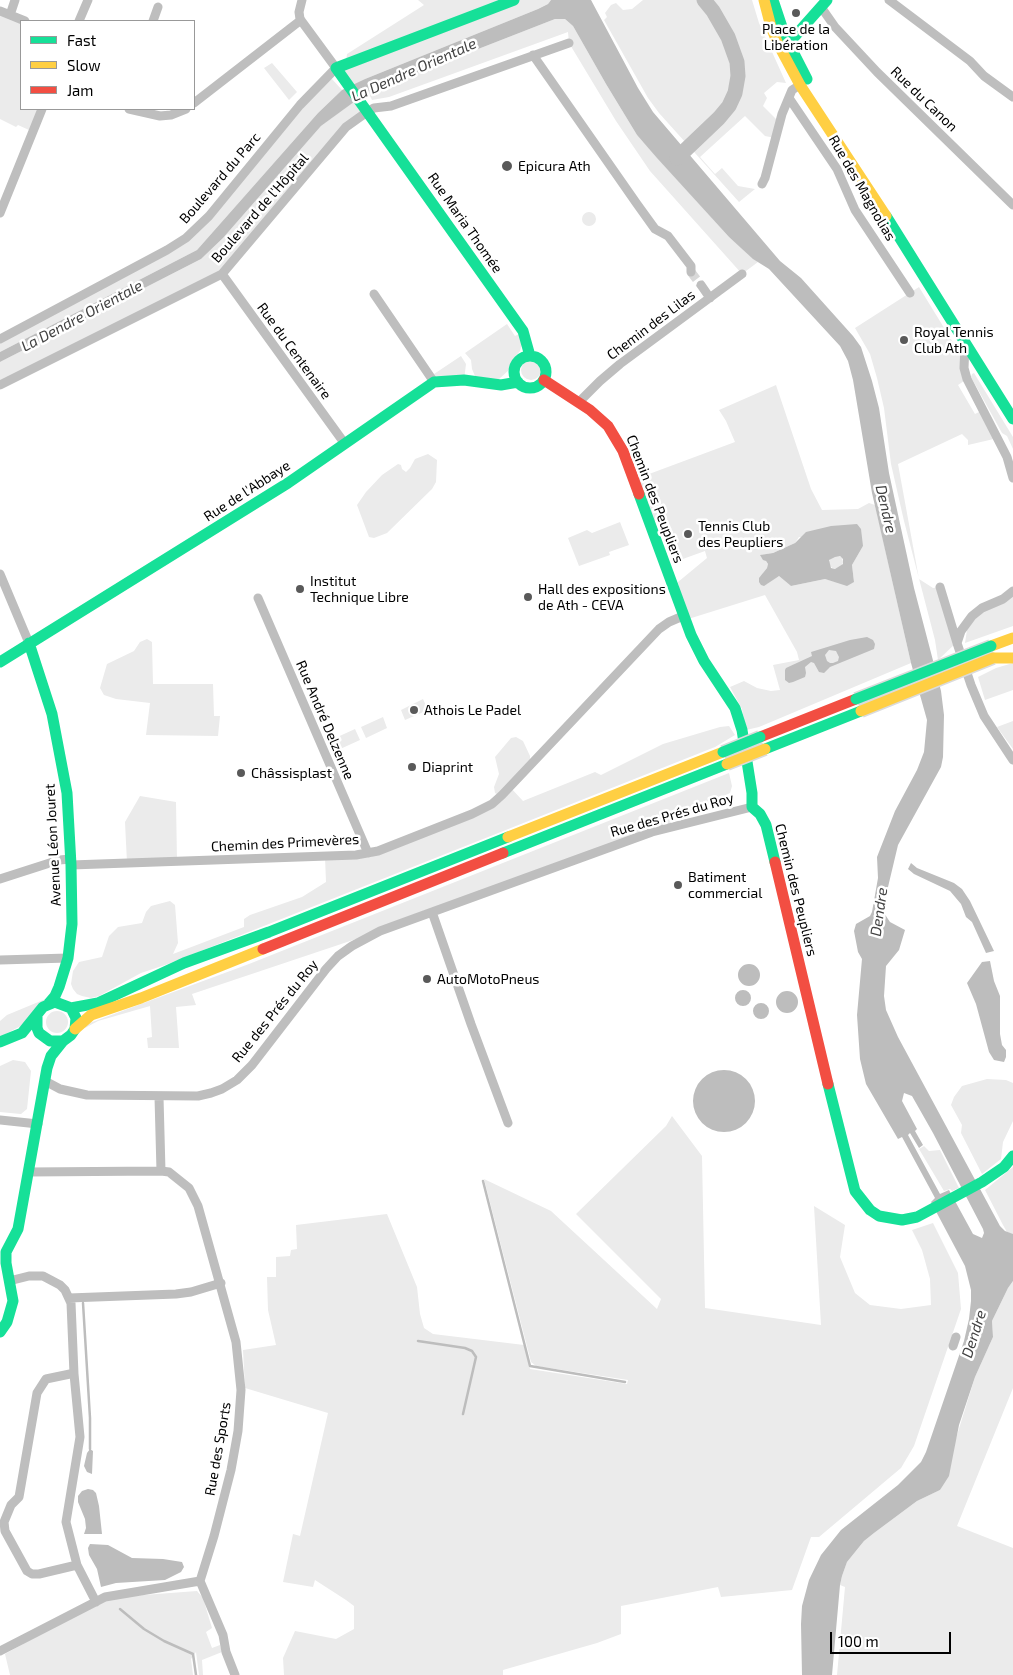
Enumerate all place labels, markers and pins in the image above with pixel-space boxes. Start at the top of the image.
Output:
marker: Place de la Libération [790,7,802,19]
place label: Place de la Libération [762,21,830,54]
place label: Epicura Ath [518,158,591,174]
marker: Epicura Ath [500,159,514,173]
place label: Royal Tennis Club Ath [914,324,994,357]
marker: Royal Tennis Club Ath [898,334,910,346]
place label: Tennis Club des Peupliers [698,518,783,550]
marker: Tennis Club des Peupliers [682,528,694,540]
place label: Institut Technique Libre [310,573,409,606]
place label: Hall des expositions de Ath - CEVA [538,581,666,614]
marker: Institut Technique Libre [294,583,306,595]
marker: Hall des expositions de Ath - CEVA [522,591,534,603]
place label: Athois Le Padel [424,702,521,718]
marker: Athois Le Padel [408,704,420,716]
place label: Diaprint [422,759,473,775]
marker: Diaprint [406,761,418,773]
place label: Châssisplast [251,765,332,781]
marker: Châssisplast [235,767,247,779]
place label: Batiment commercial [688,869,762,902]
marker: Batiment commercial [672,879,684,891]
place label: AutoMotoPneus [437,971,539,987]
marker: AutoMotoPneus [421,973,433,985]

